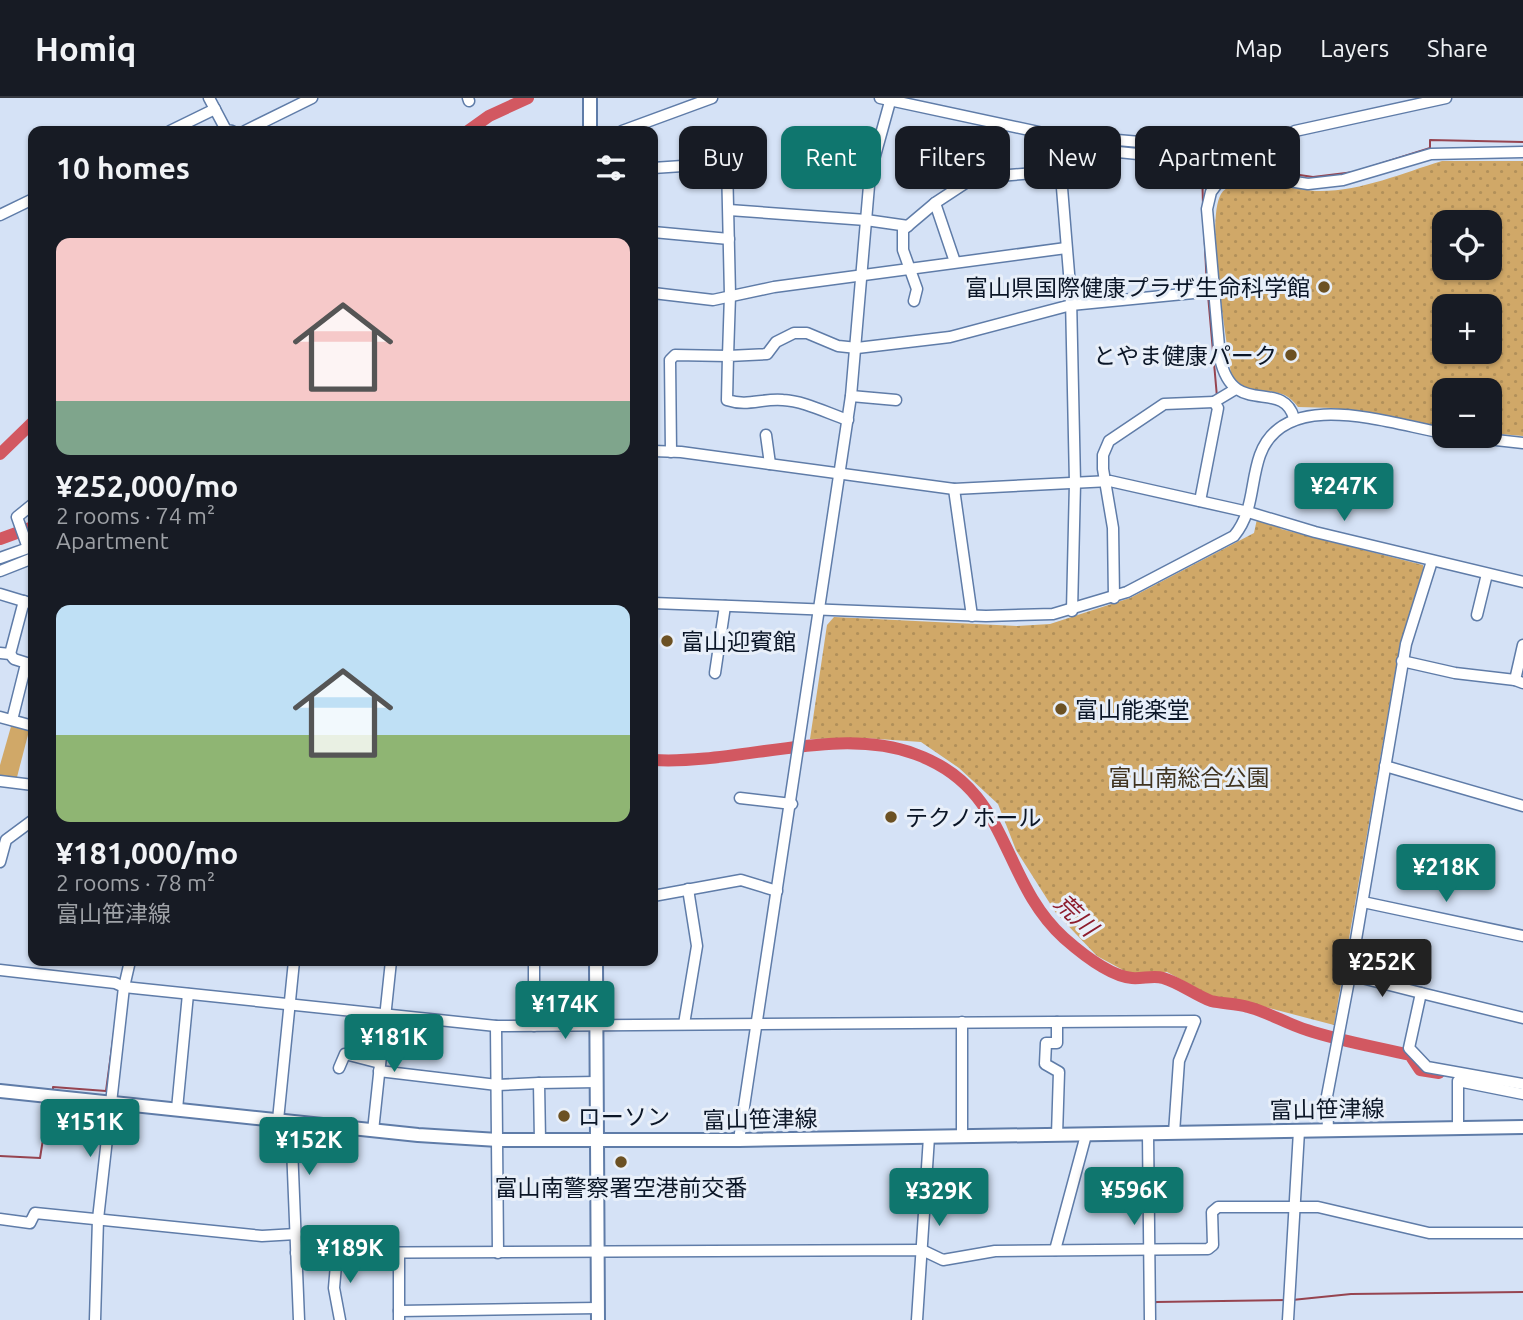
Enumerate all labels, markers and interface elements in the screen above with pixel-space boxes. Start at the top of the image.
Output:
text: Homiq [35,30,136,67]
text: Map [1235,35,1282,62]
text: Layers [1320,35,1389,62]
text: Share [1427,35,1488,62]
chip: Buy [679,126,767,189]
chip: Rent [781,126,881,189]
chip: Filters [895,126,1010,189]
chip: New [1024,126,1121,189]
chip: Apartment [1135,126,1300,189]
icon: filters [592,149,630,187]
text: 10 homes [56,151,190,185]
map controls [1432,210,1502,448]
button: locate [1432,210,1502,280]
place label: 富山県国際健康プラザ生命科学館 [965,275,1310,300]
marker: 富山県国際健康プラザ生命科学館 [1316,279,1332,295]
icon: home [280,284,406,410]
button: + [1432,294,1502,364]
place label: とやま健康パーク [1093,343,1277,368]
marker: とやま健康パーク [1283,347,1299,363]
button: − [1432,378,1502,448]
pin: ¥247K [1295,464,1393,523]
text: ¥252,000/mo [56,469,238,503]
text: ¥247K [1310,473,1378,498]
text: 2 rooms · 74 m² [56,503,215,528]
text: Apartment [56,528,169,553]
place label: 富山迎賓館 [681,629,796,654]
marker: 富山迎賓館 [659,633,675,649]
icon: home [280,650,406,776]
place label: 富山能楽堂 [1075,697,1190,722]
marker: 富山能楽堂 [1053,701,1069,717]
park label: 富山南総合公園 [1109,765,1270,790]
place label: テクノホール [905,805,1042,830]
marker: テクノホール [883,809,899,825]
text: ¥181,000/mo [56,836,238,870]
pin: ¥218K [1397,844,1495,904]
text: ¥218K [1412,854,1480,879]
text: 2 rooms · 78 m² [56,870,215,895]
water label: 荒川 [1049,889,1105,943]
text: 富山笹津線 [56,901,171,926]
pin: ¥252K [1333,940,1431,999]
text: ¥252K [1348,949,1416,974]
pin: ¥174K [516,982,614,1041]
text: ¥174K [531,991,599,1016]
pin: ¥181K [345,1014,443,1074]
text: ¥181K [360,1024,428,1049]
street label: 富山笹津線 [1269,1095,1385,1123]
pin: ¥151K [41,1100,139,1159]
place label: ローソン [578,1104,670,1129]
street label: 富山笹津線 [702,1105,818,1133]
marker: ローソン [556,1108,572,1124]
text: ¥151K [56,1109,124,1134]
pin: ¥152K [260,1118,358,1177]
text: ¥152K [275,1127,343,1152]
marker: 富山南警察署空港前交番 [613,1154,629,1170]
pin: ¥329K [890,1168,988,1228]
pin: ¥596K [1085,1168,1183,1227]
place label: 富山南警察署空港前交番 [495,1175,748,1200]
text: ¥596K [1100,1177,1168,1202]
text: ¥329K [905,1178,973,1203]
pin: ¥189K [301,1226,399,1285]
text: ¥189K [316,1235,384,1260]

